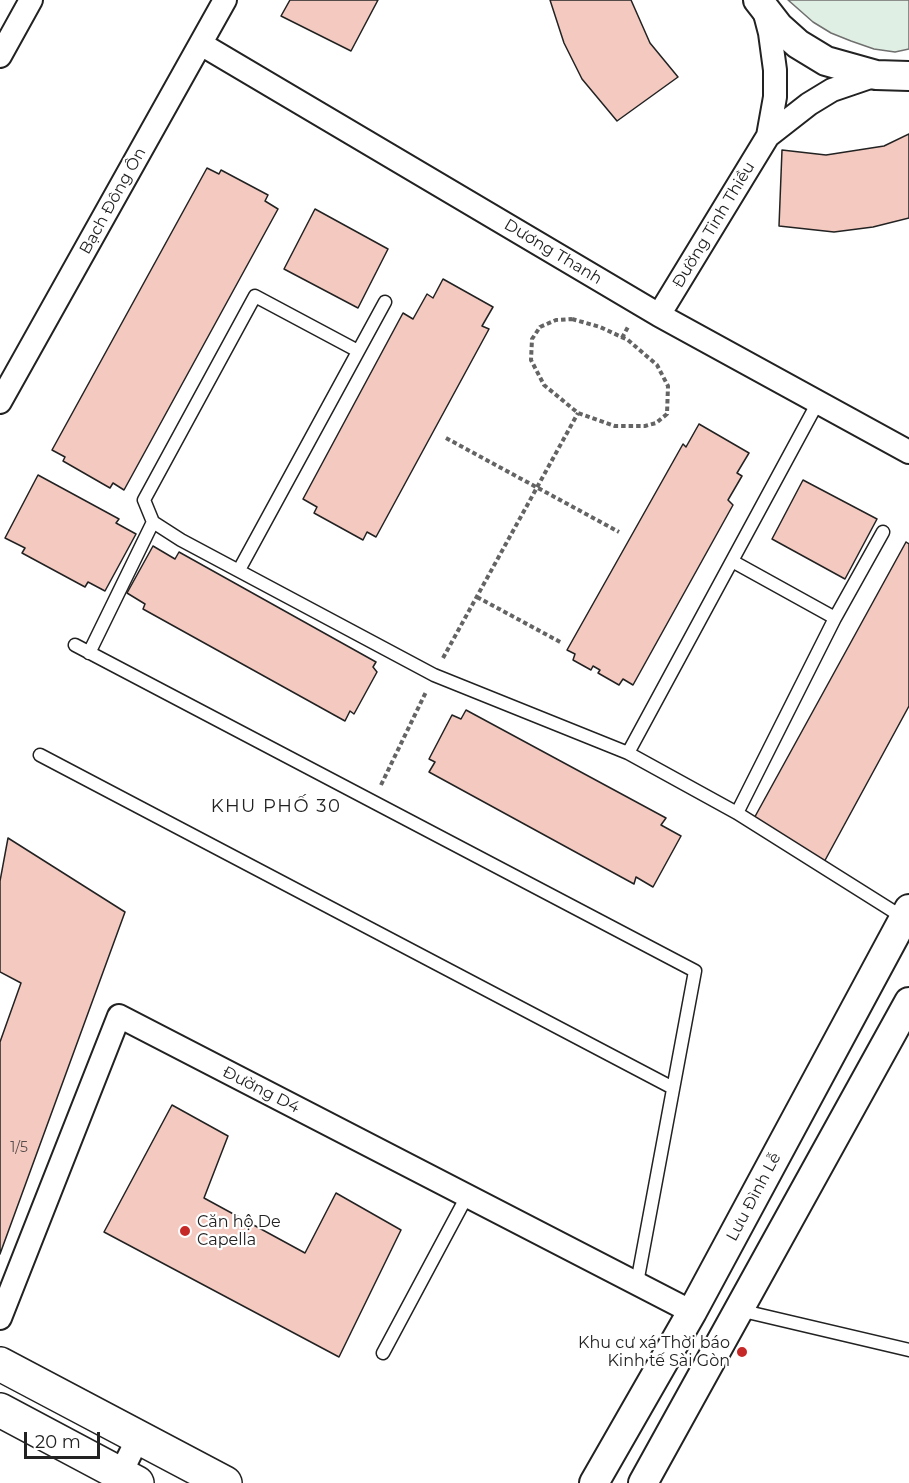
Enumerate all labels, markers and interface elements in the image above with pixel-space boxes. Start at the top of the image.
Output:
street label: Bạch Đông Ôn [76,144,150,258]
street label: Đường Tinh Thiều [669,158,759,292]
street label: Dương Thanh [501,215,605,289]
district label: KHU PHỐ 30 [211,796,341,818]
street label: Đường D4 [219,1062,303,1118]
house number: 1/5 [10,1140,28,1156]
street label: Lưu Đình Lễ [723,1150,785,1244]
place label: Căn hộ De Capella [197,1212,281,1250]
marker: Căn hộ De Capella [178,1224,192,1238]
place label: Khu cư xá Thời báo Kinh tế Sài Gòn [578,1333,730,1371]
marker: Khu cư xá Thời báo Kinh tế Sài Gòn [735,1345,749,1359]
scale bar [27,1420,104,1458]
text: 20 m [35,1431,81,1453]

